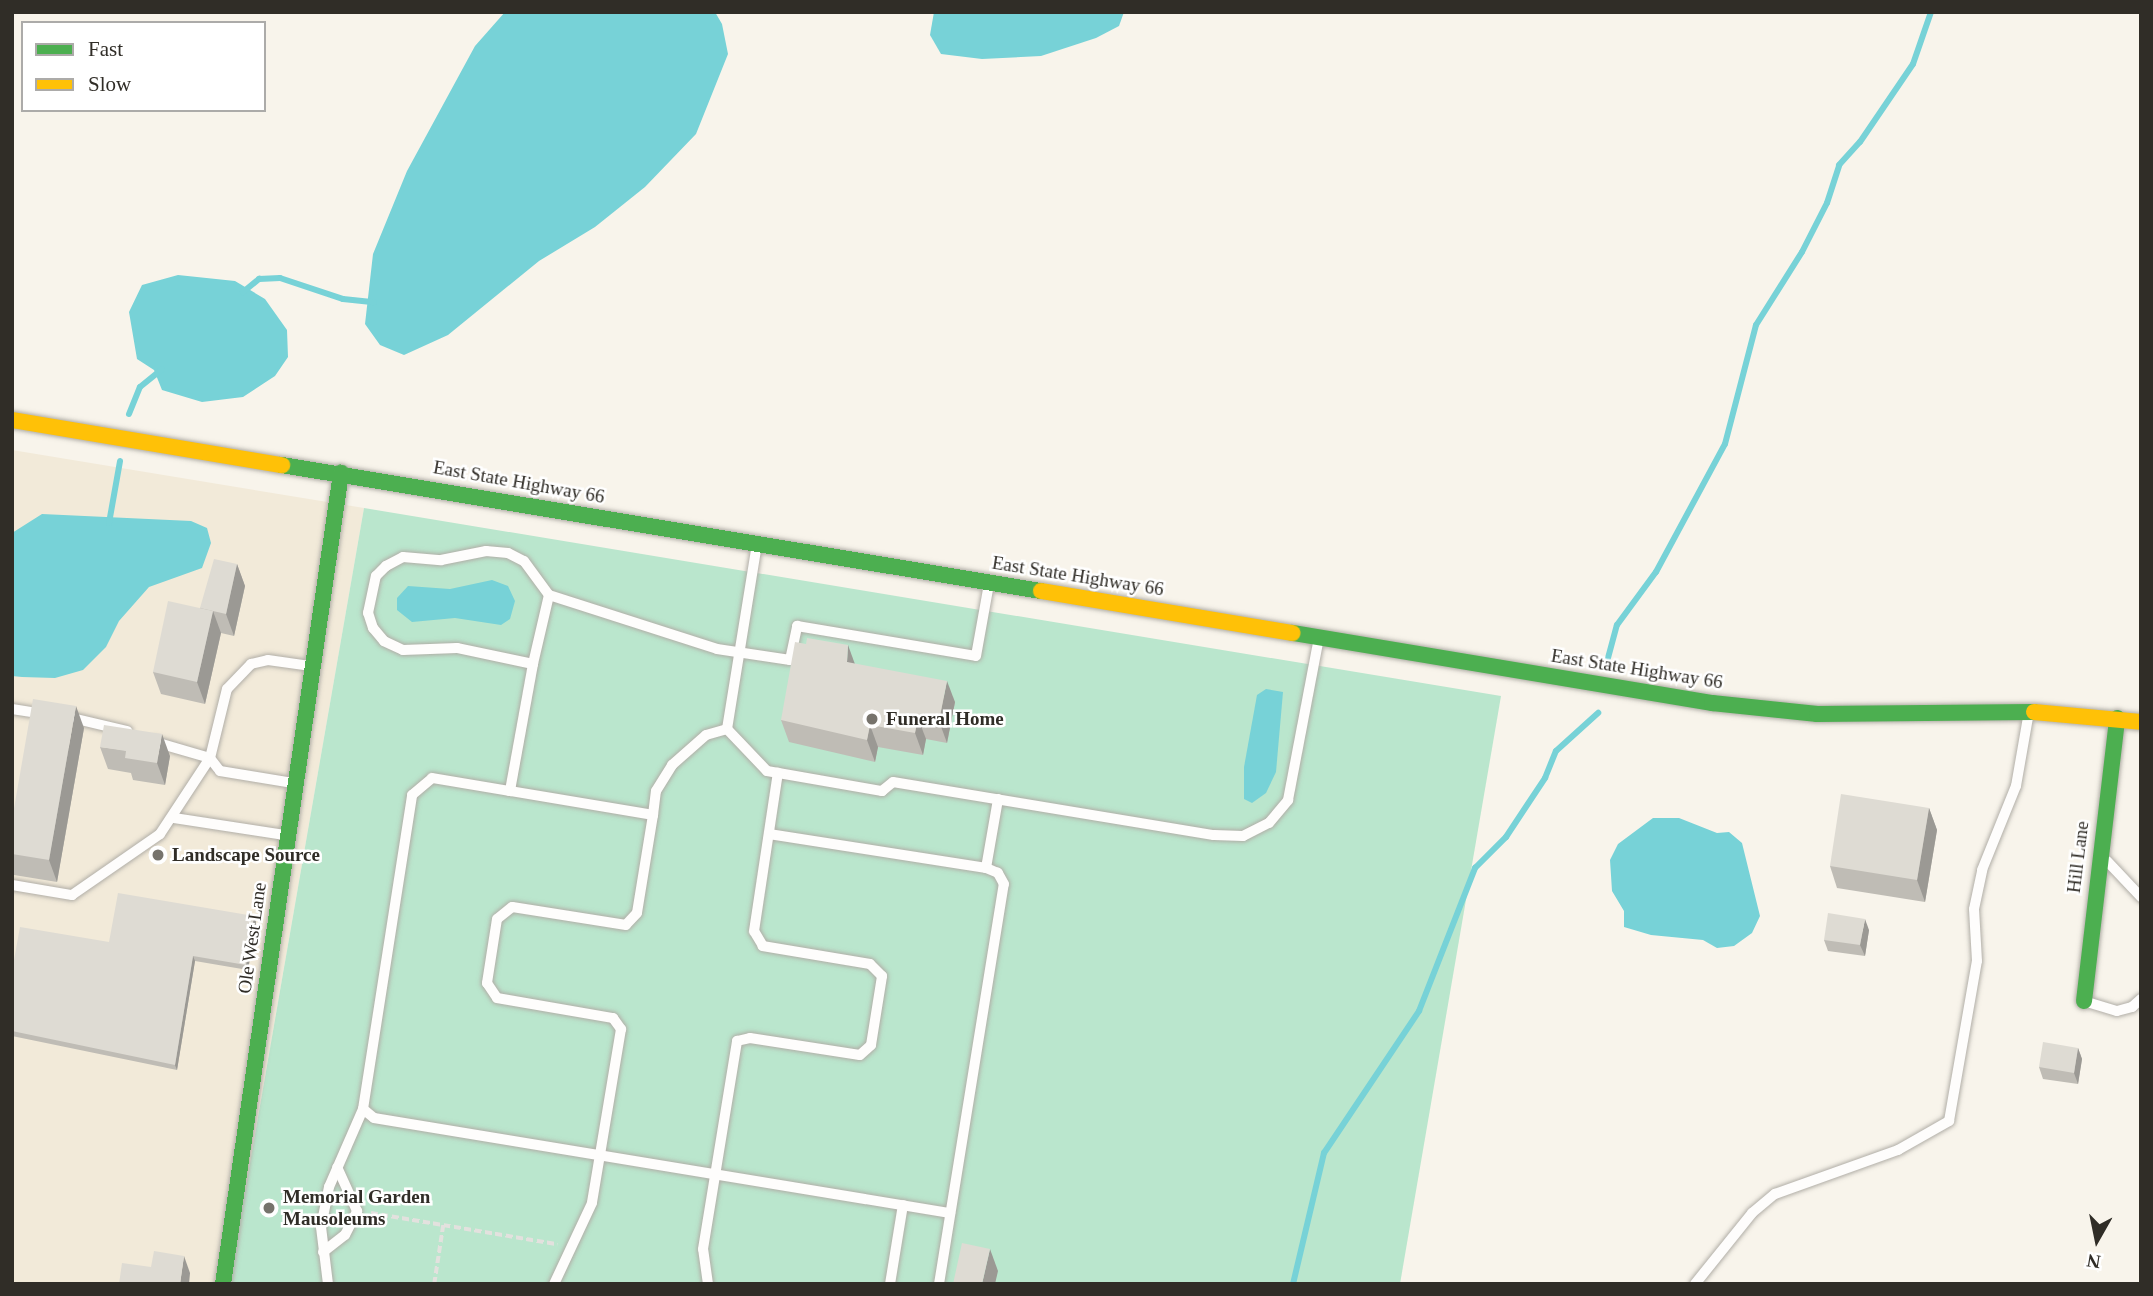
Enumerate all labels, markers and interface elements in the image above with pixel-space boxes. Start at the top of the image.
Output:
legend [21,21,266,112]
text: Fast [88,37,123,61]
text: Slow [88,72,131,96]
street label: East State Highway 66 [432,456,606,508]
street label: East State Highway 66 [990,551,1166,601]
street label: East State Highway 66 [1549,644,1725,694]
place label: Funeral Home [886,708,1004,730]
marker: Funeral Home [864,711,880,727]
street label: Hill Lane [2062,820,2094,894]
place label: Landscape Source [172,844,320,866]
marker: Landscape Source [150,847,166,863]
street label: Ole West Lane [233,881,271,995]
place label: Memorial Garden Mausoleums [283,1186,430,1230]
marker: Memorial Garden Mausoleums [261,1200,277,1216]
north arrow [2062,1205,2132,1275]
text: N [2085,1250,2102,1273]

